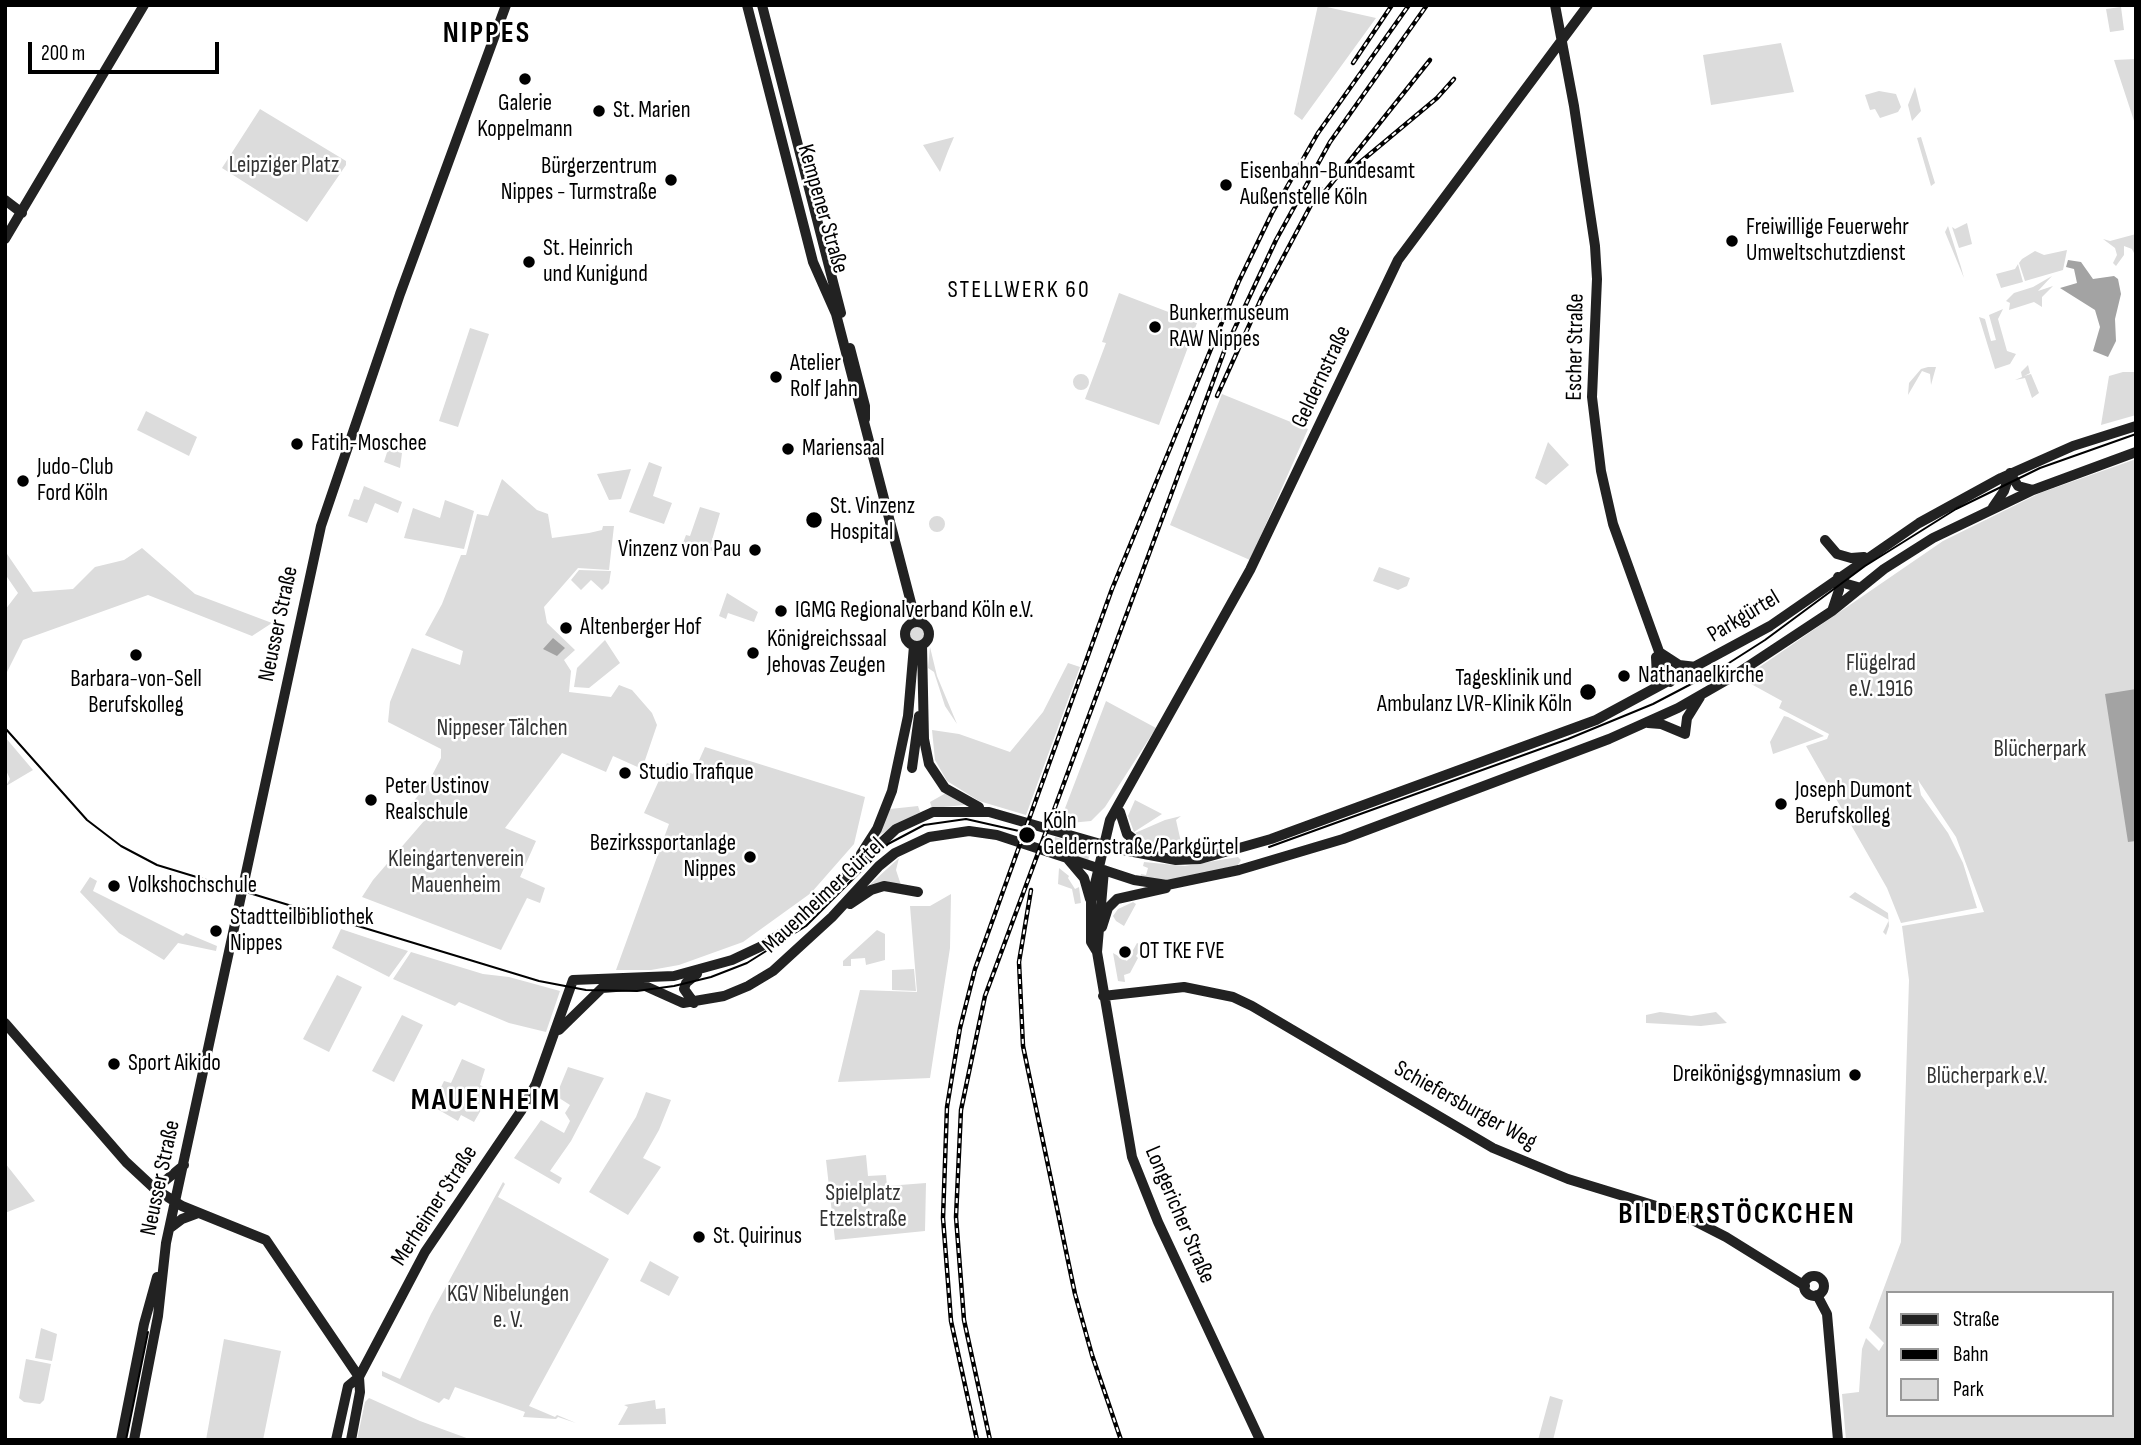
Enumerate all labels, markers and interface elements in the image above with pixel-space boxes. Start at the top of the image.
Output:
district label: NIPPES [444,16,530,52]
scale bar [32,28,222,72]
text: 200 m [41,41,85,66]
marker: Galerie Koppelmann [517,71,533,87]
place label: Galerie Koppelmann [477,90,573,144]
place label: St. Marien [613,97,691,125]
marker: St. Marien [591,103,607,119]
street label: Kempener Straße [790,141,854,277]
park label: Leipziger Platz [229,152,339,180]
place label: Bürgerzentrum Nippes - Turmstraße [501,153,657,207]
place label: Eisenbahn-Bundesamt Außenstelle Köln [1240,158,1415,212]
marker: Bürgerzentrum Nippes - Turmstraße [663,172,679,188]
marker: Eisenbahn-Bundesamt Außenstelle Köln [1218,177,1234,193]
place label: Freiwillige Feuerwehr Umweltschutzdienst [1746,214,1909,268]
marker: Freiwillige Feuerwehr Umweltschutzdienst [1724,233,1740,249]
place label: St. Heinrich und Kunigund [543,235,648,289]
marker: St. Heinrich und Kunigund [521,254,537,270]
district label: STELLWERK 60 [949,277,1089,305]
street label: Escher Straße [1561,293,1591,401]
place label: Bunkermuseum RAW Nippes [1169,300,1289,354]
marker: Bunkermuseum RAW Nippes [1147,319,1163,335]
street label: Geldernstraße [1286,322,1358,432]
place label: Atelier Rolf Jahn [790,350,858,404]
marker: Atelier Rolf Jahn [768,369,784,385]
place label: Fatih-Moschee [311,430,427,458]
place label: Mariensaal [802,435,885,463]
marker: Fatih-Moschee [289,436,305,452]
marker: Mariensaal [780,441,796,457]
place label: Judo-Club Ford Köln [37,454,114,508]
marker: Judo-Club Ford Köln [15,473,31,489]
place label: St. Vinzenz Hospital [830,493,915,547]
marker: St. Vinzenz Hospital [804,510,824,530]
place label: Vinzenz von Pau [618,536,741,564]
marker: Vinzenz von Pau [747,542,763,558]
street label: Neusser Straße [253,564,305,684]
street label: Parkgürtel [1703,585,1785,649]
place label: IGMG Regionalverband Köln e.V. [795,597,1034,625]
marker: IGMG Regionalverband Köln e.V. [773,603,789,619]
place label: Altenberger Hof [580,614,702,642]
marker: Altenberger Hof [558,620,574,636]
place label: Königreichssaal Jehovas Zeugen [767,626,887,680]
marker: Königreichssaal Jehovas Zeugen [745,645,761,661]
marker: Barbara-von-Sell Berufskolleg [128,647,144,663]
park label: Flügelrad e.V. 1916 [1846,650,1916,704]
place label: Nathanaelkirche [1638,662,1764,690]
place label: Tagesklinik und Ambulanz LVR-Klinik Köln [1377,665,1572,719]
place label: Barbara-von-Sell Berufskolleg [70,666,202,720]
marker: Nathanaelkirche [1616,668,1632,684]
marker: Tagesklinik und Ambulanz LVR-Klinik Köln [1578,682,1598,702]
park label: Nippeser Tälchen [436,715,568,743]
park label: Blücherpark [1994,736,2086,764]
place label: Studio Trafique [639,759,754,787]
marker: Studio Trafique [617,765,633,781]
place label: Peter Ustinov Realschule [385,773,489,827]
place label: Joseph Dumont Berufskolleg [1795,777,1912,831]
marker: Peter Ustinov Realschule [363,792,379,808]
marker: Joseph Dumont Berufskolleg [1773,796,1789,812]
place label: Köln Geldernstraße/Parkgürtel [1043,808,1238,862]
marker: Köln Geldernstraße/Parkgürtel [1017,825,1037,845]
place label: Bezirkssportanlage Nippes [590,830,736,884]
street label: Mauenheimer Gürtel [757,832,891,960]
park label: Kleingartenverein Mauenheim [388,846,524,900]
marker: Bezirkssportanlage Nippes [742,849,758,865]
place label: Volkshochschule [128,872,257,900]
marker: Volkshochschule [106,878,122,894]
place label: Stadtteilbibliothek Nippes [230,904,374,958]
marker: Stadtteilbibliothek Nippes [208,923,224,939]
place label: OT TKE FVE [1139,938,1225,966]
marker: OT TKE FVE [1117,944,1133,960]
place label: Sport Aikido [128,1050,221,1078]
street label: Schiefersburger Weg [1389,1055,1541,1157]
marker: Sport Aikido [106,1056,122,1072]
place label: Dreikönigsgymnasium [1672,1061,1841,1089]
park label: Blücherpark e.V. [1926,1063,2048,1091]
marker: Dreikönigsgymnasium [1847,1067,1863,1083]
district label: MAUENHEIM [412,1083,560,1119]
street label: Neusser Straße [135,1118,187,1238]
street label: Merheimer Straße [386,1141,484,1271]
street label: Longericher Straße [1138,1142,1220,1288]
park label: Spielplatz Etzelstraße [819,1180,907,1234]
district label: BILDERSTÖCKCHEN [1620,1197,1854,1233]
place label: St. Quirinus [713,1223,802,1251]
marker: St. Quirinus [691,1229,707,1245]
park label: KGV Nibelungen e. V. [447,1281,569,1335]
legend [1885,1291,2113,1417]
text: Straße [1953,1307,1999,1332]
text: Bahn [1953,1342,1988,1367]
text: Park [1953,1377,1984,1402]

